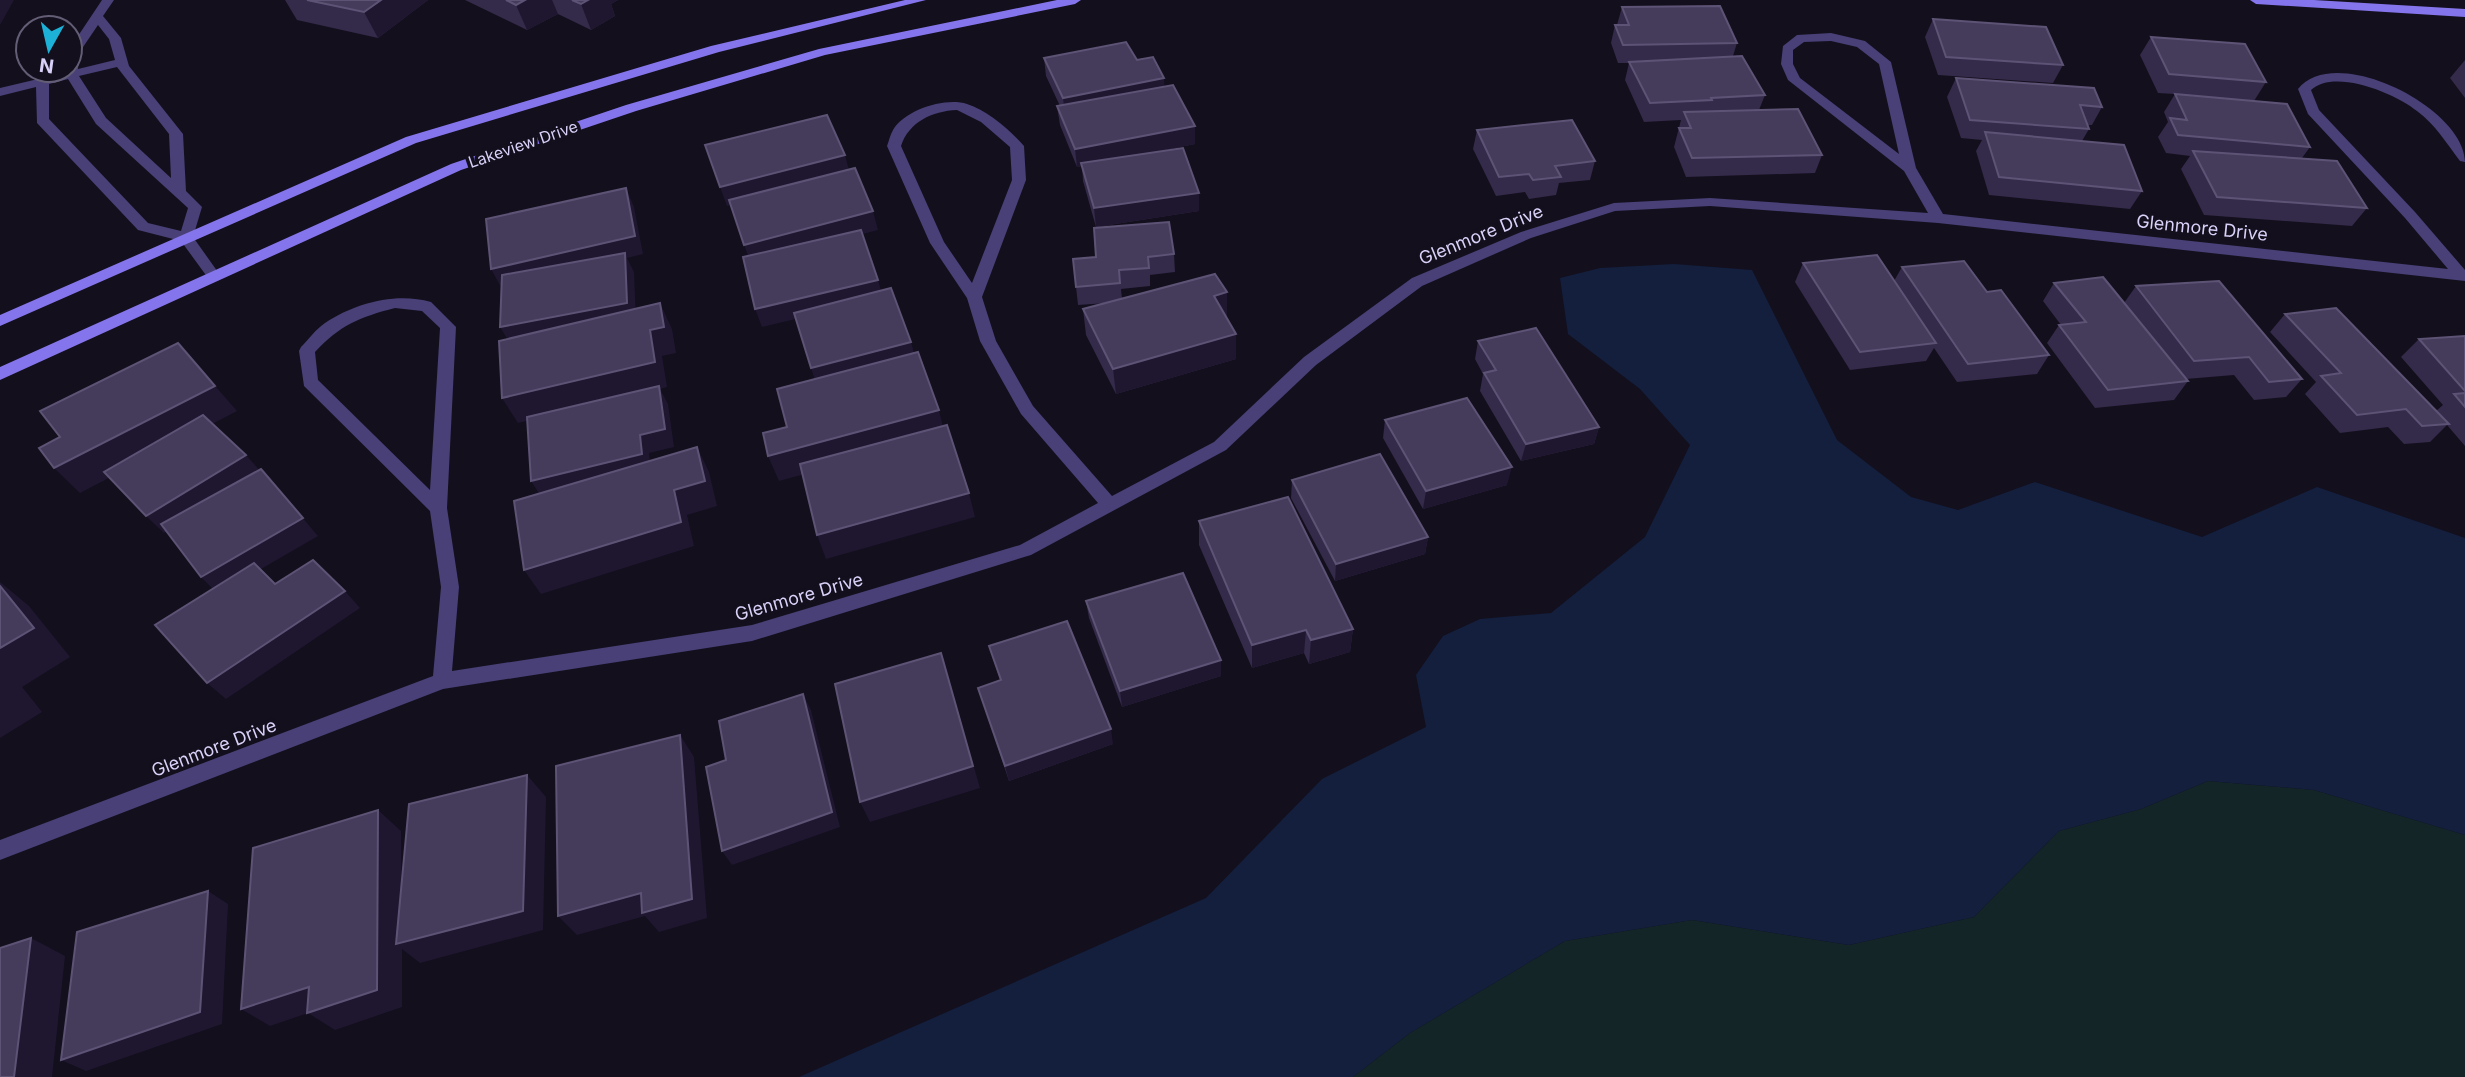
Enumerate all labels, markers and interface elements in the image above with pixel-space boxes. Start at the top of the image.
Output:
north arrow [14,14,84,84]
text: N [38,53,55,78]
street label: Lakeview Drive [466,116,580,172]
street label: Glenmore Drive [1416,200,1546,269]
street label: Glenmore Drive [2135,210,2269,245]
street label: Glenmore Drive [732,568,865,625]
street label: Glenmore Drive [148,714,279,781]

